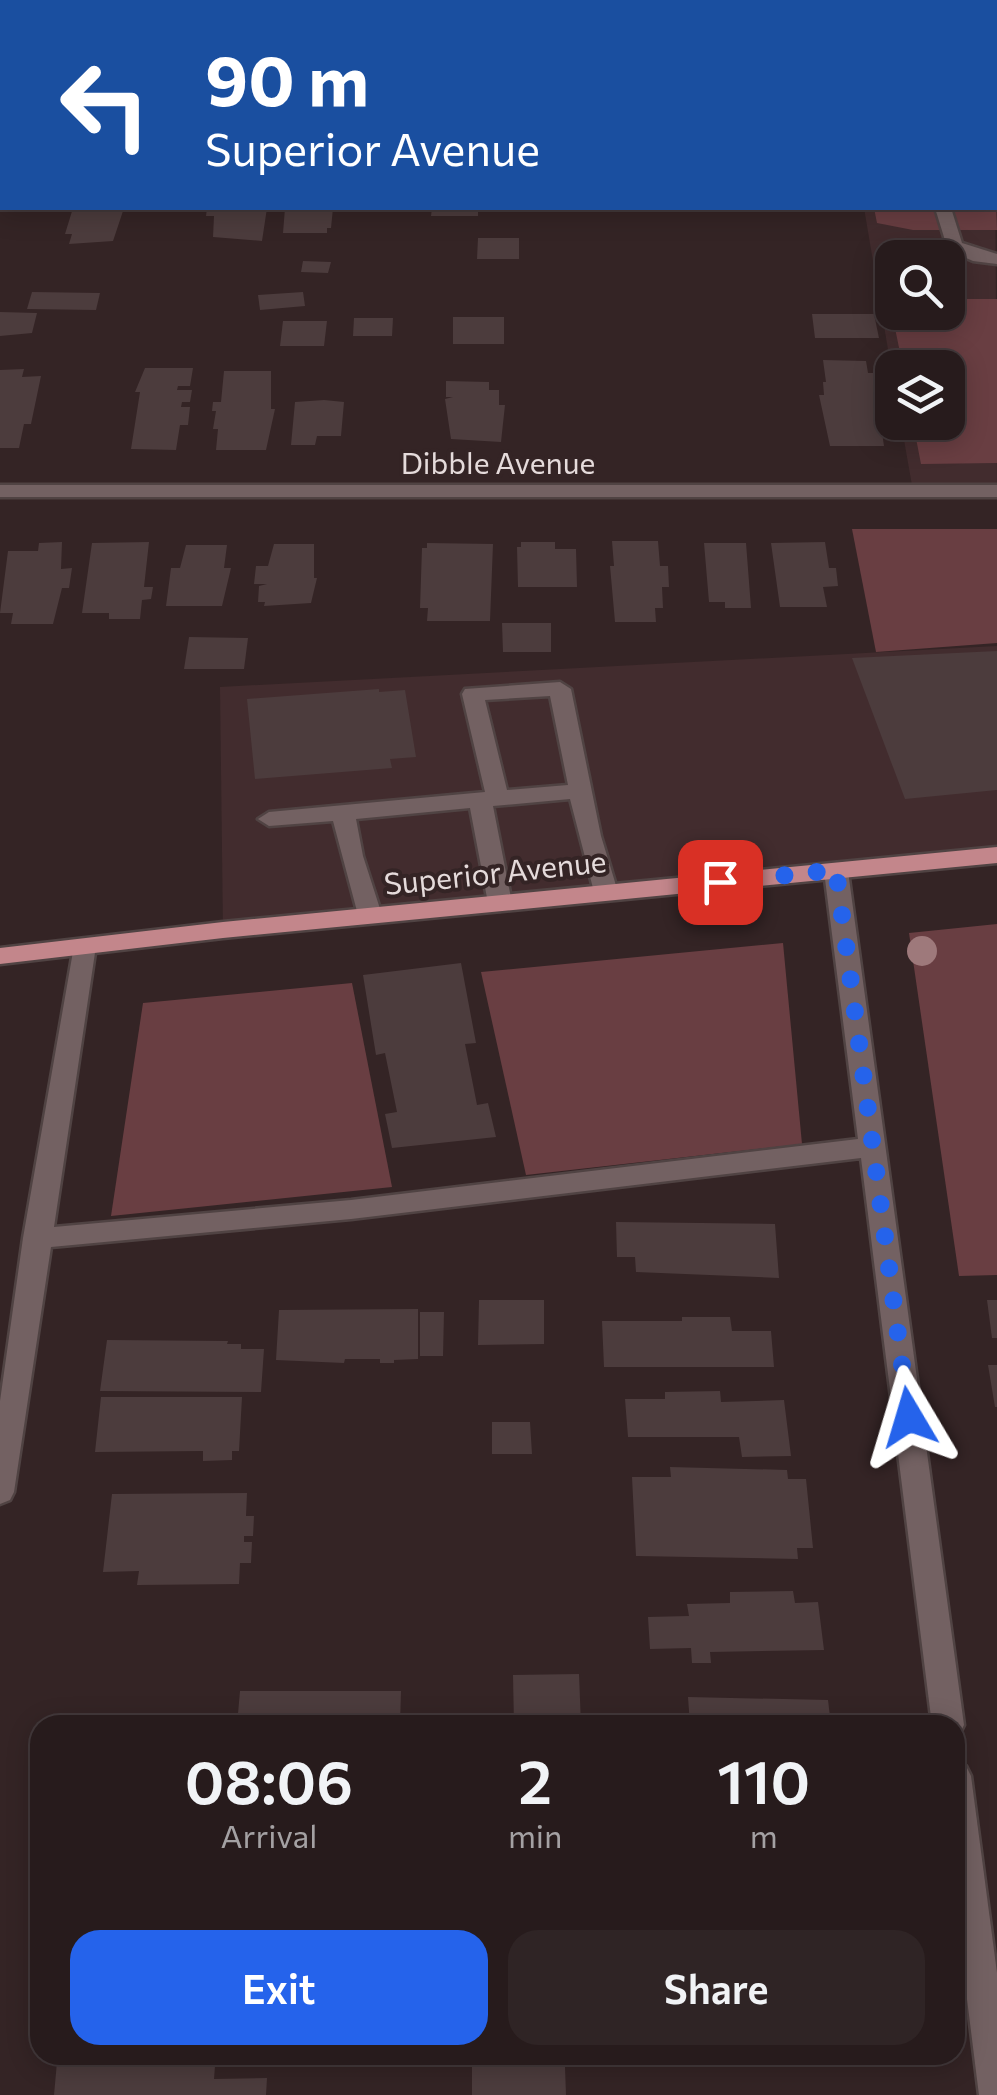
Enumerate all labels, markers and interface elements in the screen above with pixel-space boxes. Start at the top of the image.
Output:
text: 90 m [205,35,369,120]
icon: left [40,40,170,170]
text: Superior Avenue [205,120,540,175]
map controls [875,240,965,440]
button: search [875,240,965,330]
button: layers [875,350,965,440]
street label: Dibble Avenue [401,443,595,480]
pin [678,840,763,925]
street label: Superior Avenue [382,841,608,901]
icon: arrive [693,855,748,910]
position arrow [857,1365,961,1469]
text: 08:06 [185,1743,353,1816]
text: 2 [518,1743,552,1816]
text: 110 [717,1743,810,1816]
text: Arrival [221,1815,317,1855]
text: min [508,1815,562,1855]
text: m [750,1815,778,1855]
button: Exit [70,1930,488,2045]
button: Share [508,1930,925,2045]

